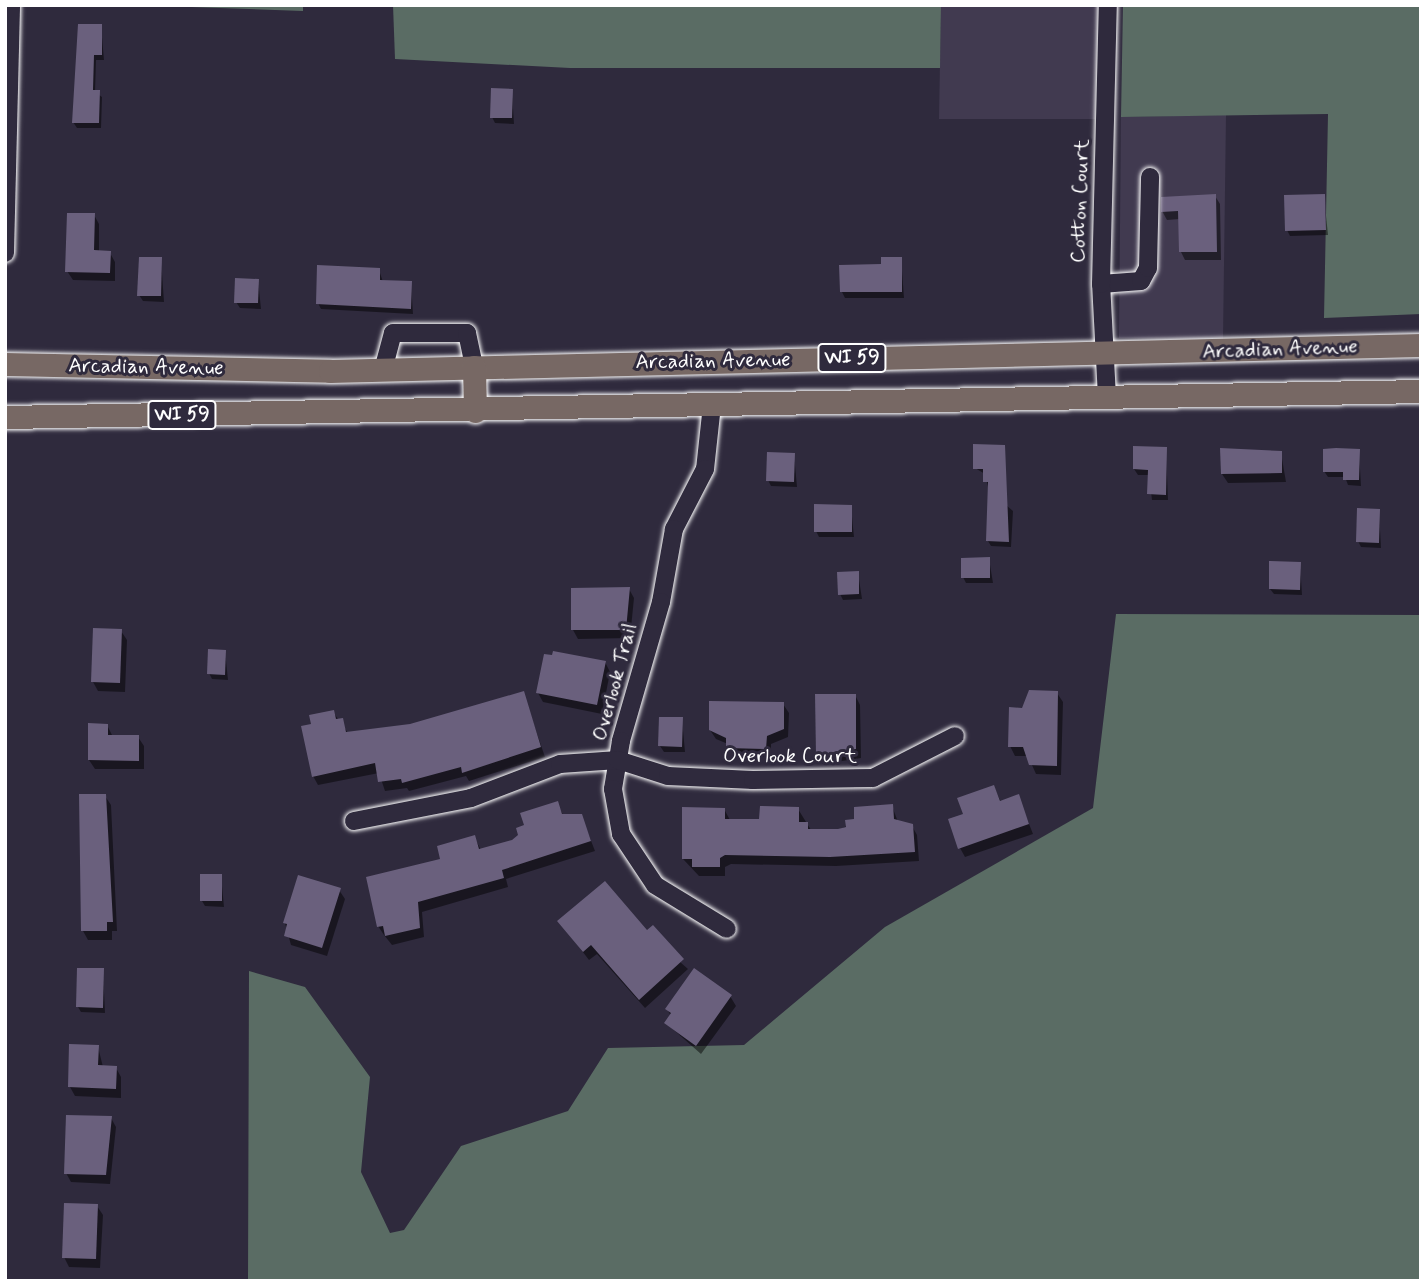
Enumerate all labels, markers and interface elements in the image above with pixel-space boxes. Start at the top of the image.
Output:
street label: Cotton Court [1065,141,1095,261]
street label: Arcadian Avenue [1204,334,1356,364]
road number: WI 59 [817,342,887,374]
street label: Arcadian Avenue [637,347,789,375]
street label: Arcadian Avenue [70,353,222,381]
road number: WI 59 [147,400,217,430]
street label: Overlook Trail [588,622,642,742]
street label: Overlook Court [725,743,855,769]

